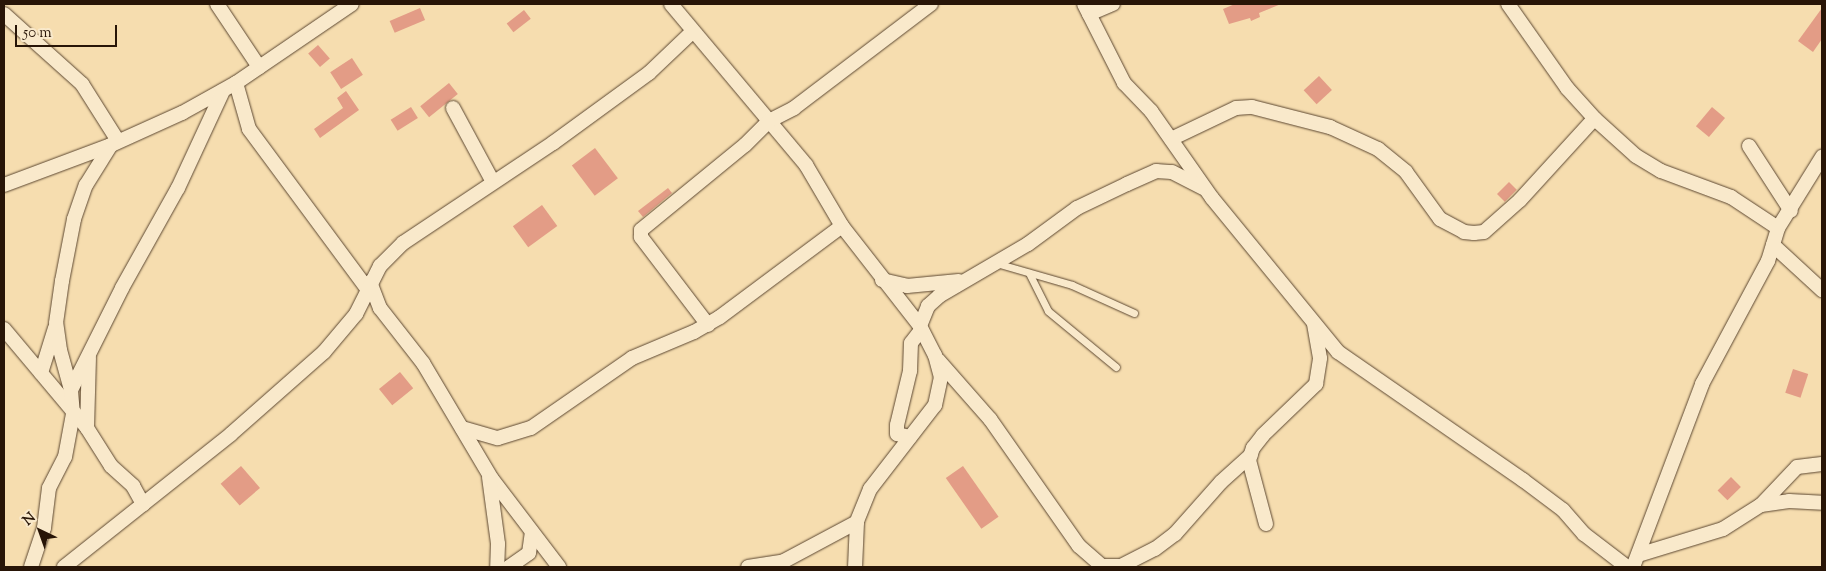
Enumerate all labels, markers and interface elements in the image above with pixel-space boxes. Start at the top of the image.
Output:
scale bar [18,15,120,47]
text: 50 m [23,23,52,44]
north arrow [15,506,65,556]
text: N [19,509,41,531]

